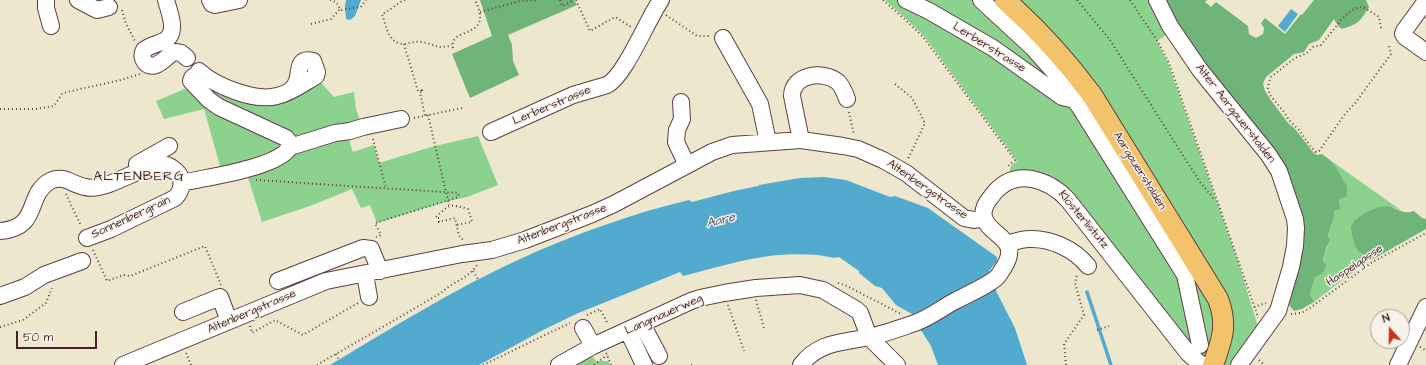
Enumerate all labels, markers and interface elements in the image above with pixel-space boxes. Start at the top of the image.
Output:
street label: Lerberstrasse [950,20,1028,76]
street label: Alter Aargauerstalden [1192,62,1278,166]
street label: Lerberstrasse [511,83,593,129]
street label: Aargauerstalden [1109,129,1169,213]
street label: Altenbergstrasse [884,157,970,223]
district label: ALTENBERG [93,169,185,185]
street label: Klösterlistutz [1055,188,1111,252]
street label: Sonnenbergrain [89,193,173,243]
street label: Altenbergstrasse [515,201,609,249]
water label: Aare [705,210,737,232]
street label: Haspelgasse [1324,242,1386,290]
street label: Altenbergstrasse [205,287,299,337]
street label: Langmauerweg [623,291,705,339]
north arrow [1370,309,1410,349]
text: N [1380,310,1392,326]
scale bar [18,323,99,349]
text: 50 m [23,329,53,346]

